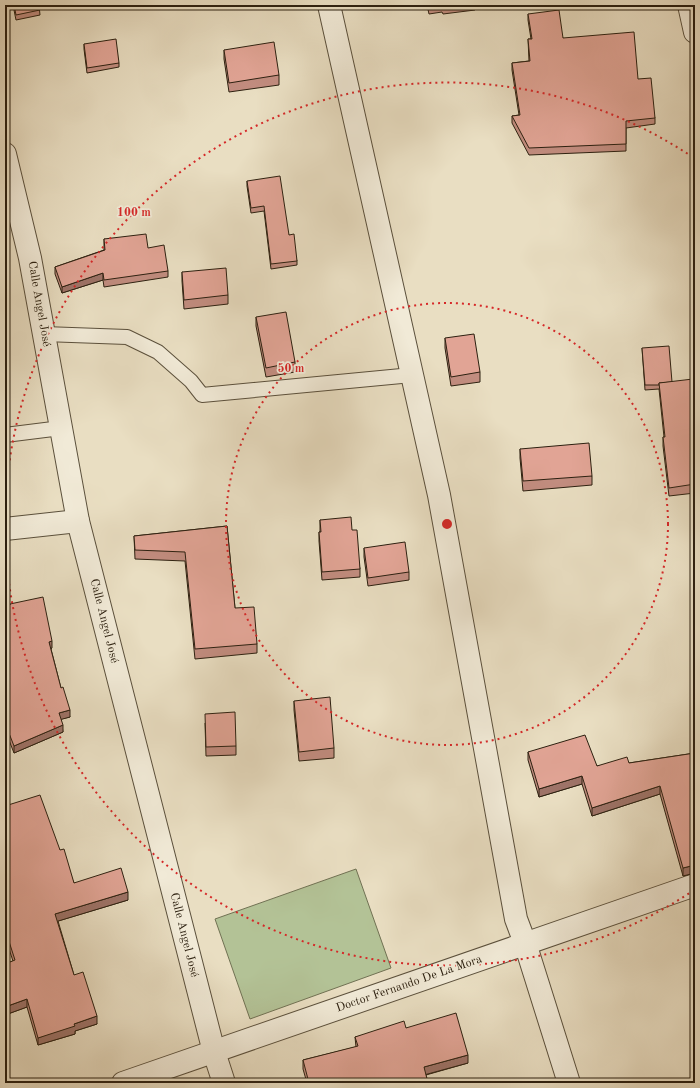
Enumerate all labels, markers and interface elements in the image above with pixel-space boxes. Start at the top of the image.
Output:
text: 100 m [117,207,151,219]
street label: Calle Angel José [26,260,53,348]
text: 50 m [278,362,305,375]
centre of rings [440,517,454,531]
street label: Calle Angel José [88,577,120,665]
street label: Calle Angel José [168,891,200,979]
street label: Doctor Fernando De La Mora [334,953,484,1015]

